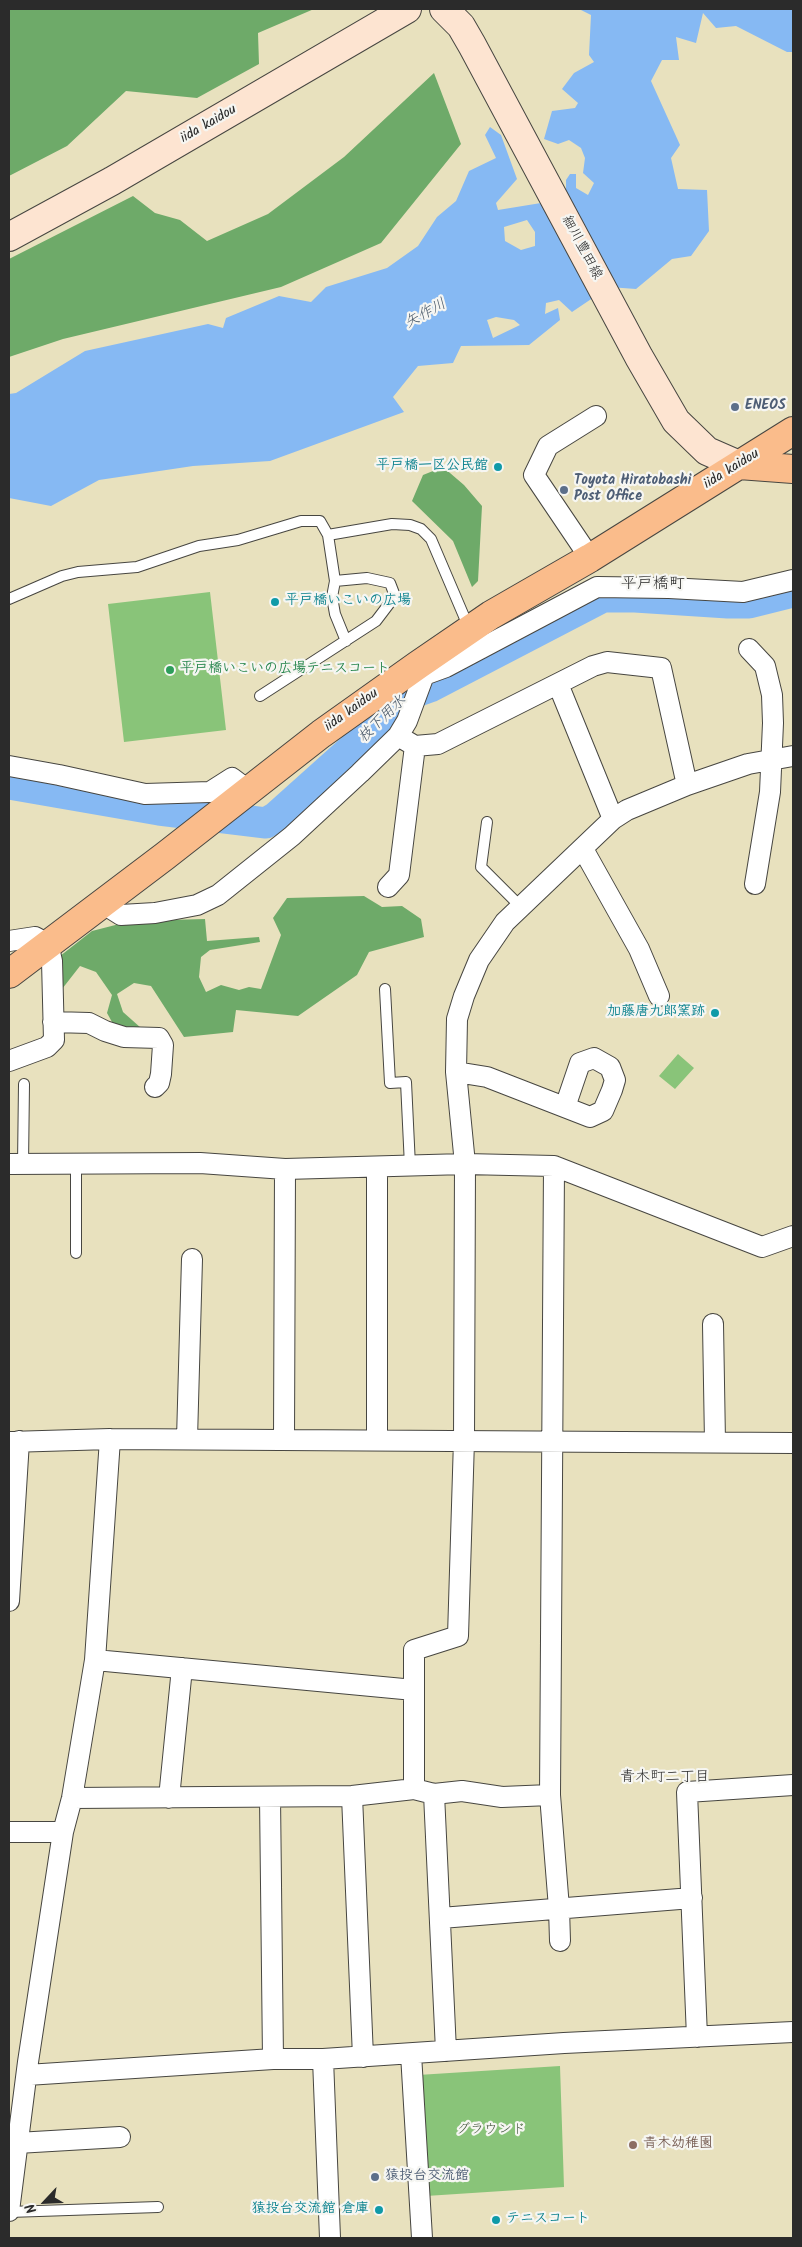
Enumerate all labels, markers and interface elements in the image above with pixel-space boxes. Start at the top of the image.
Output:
street label: iida kaidou [178,102,240,148]
street label: 細川豊田線 [557,213,605,283]
water label: 矢作川 [402,296,450,334]
place label: ENEOS [745,399,786,415]
marker: ENEOS [729,401,741,413]
street label: iida kaidou [701,446,763,494]
place label: 平戸橋一区公民館 [376,459,488,475]
marker: 平戸橋一区公民館 [492,461,504,473]
place label: Toyota Hiratobashi Post Office [574,474,691,507]
marker: Toyota Hiratobashi Post Office [558,484,570,496]
district label: 平戸橋町 [621,575,685,595]
place label: 平戸橋いこいの広場 [285,594,411,610]
marker: 平戸橋いこいの広場 [269,596,281,608]
place label: 平戸橋いこいの広場テニスコート [180,662,390,678]
marker: 平戸橋いこいの広場テニスコート [164,664,176,676]
street label: iida kaidou [322,686,382,736]
water label: 枝下用水 [355,693,411,747]
place label: 加藤唐九郎窯跡 [607,1005,705,1021]
marker: 加藤唐九郎窯跡 [709,1007,721,1019]
district label: 青木町二丁目 [620,1769,710,1787]
park label: グラウンド [456,2123,526,2139]
place label: 青木幼稚園 [643,2137,713,2153]
marker: 青木幼稚園 [627,2139,639,2151]
place label: 猿投台交流館 [385,2169,469,2185]
marker: 猿投台交流館 [369,2171,381,2183]
north arrow [20,2177,70,2227]
text: N [20,2200,43,2217]
place label: 猿投台交流館 倉庫 [252,2202,369,2218]
marker: 猿投台交流館 倉庫 [373,2204,385,2216]
place label: テニスコート [506,2212,590,2228]
marker: テニスコート [490,2214,502,2226]

